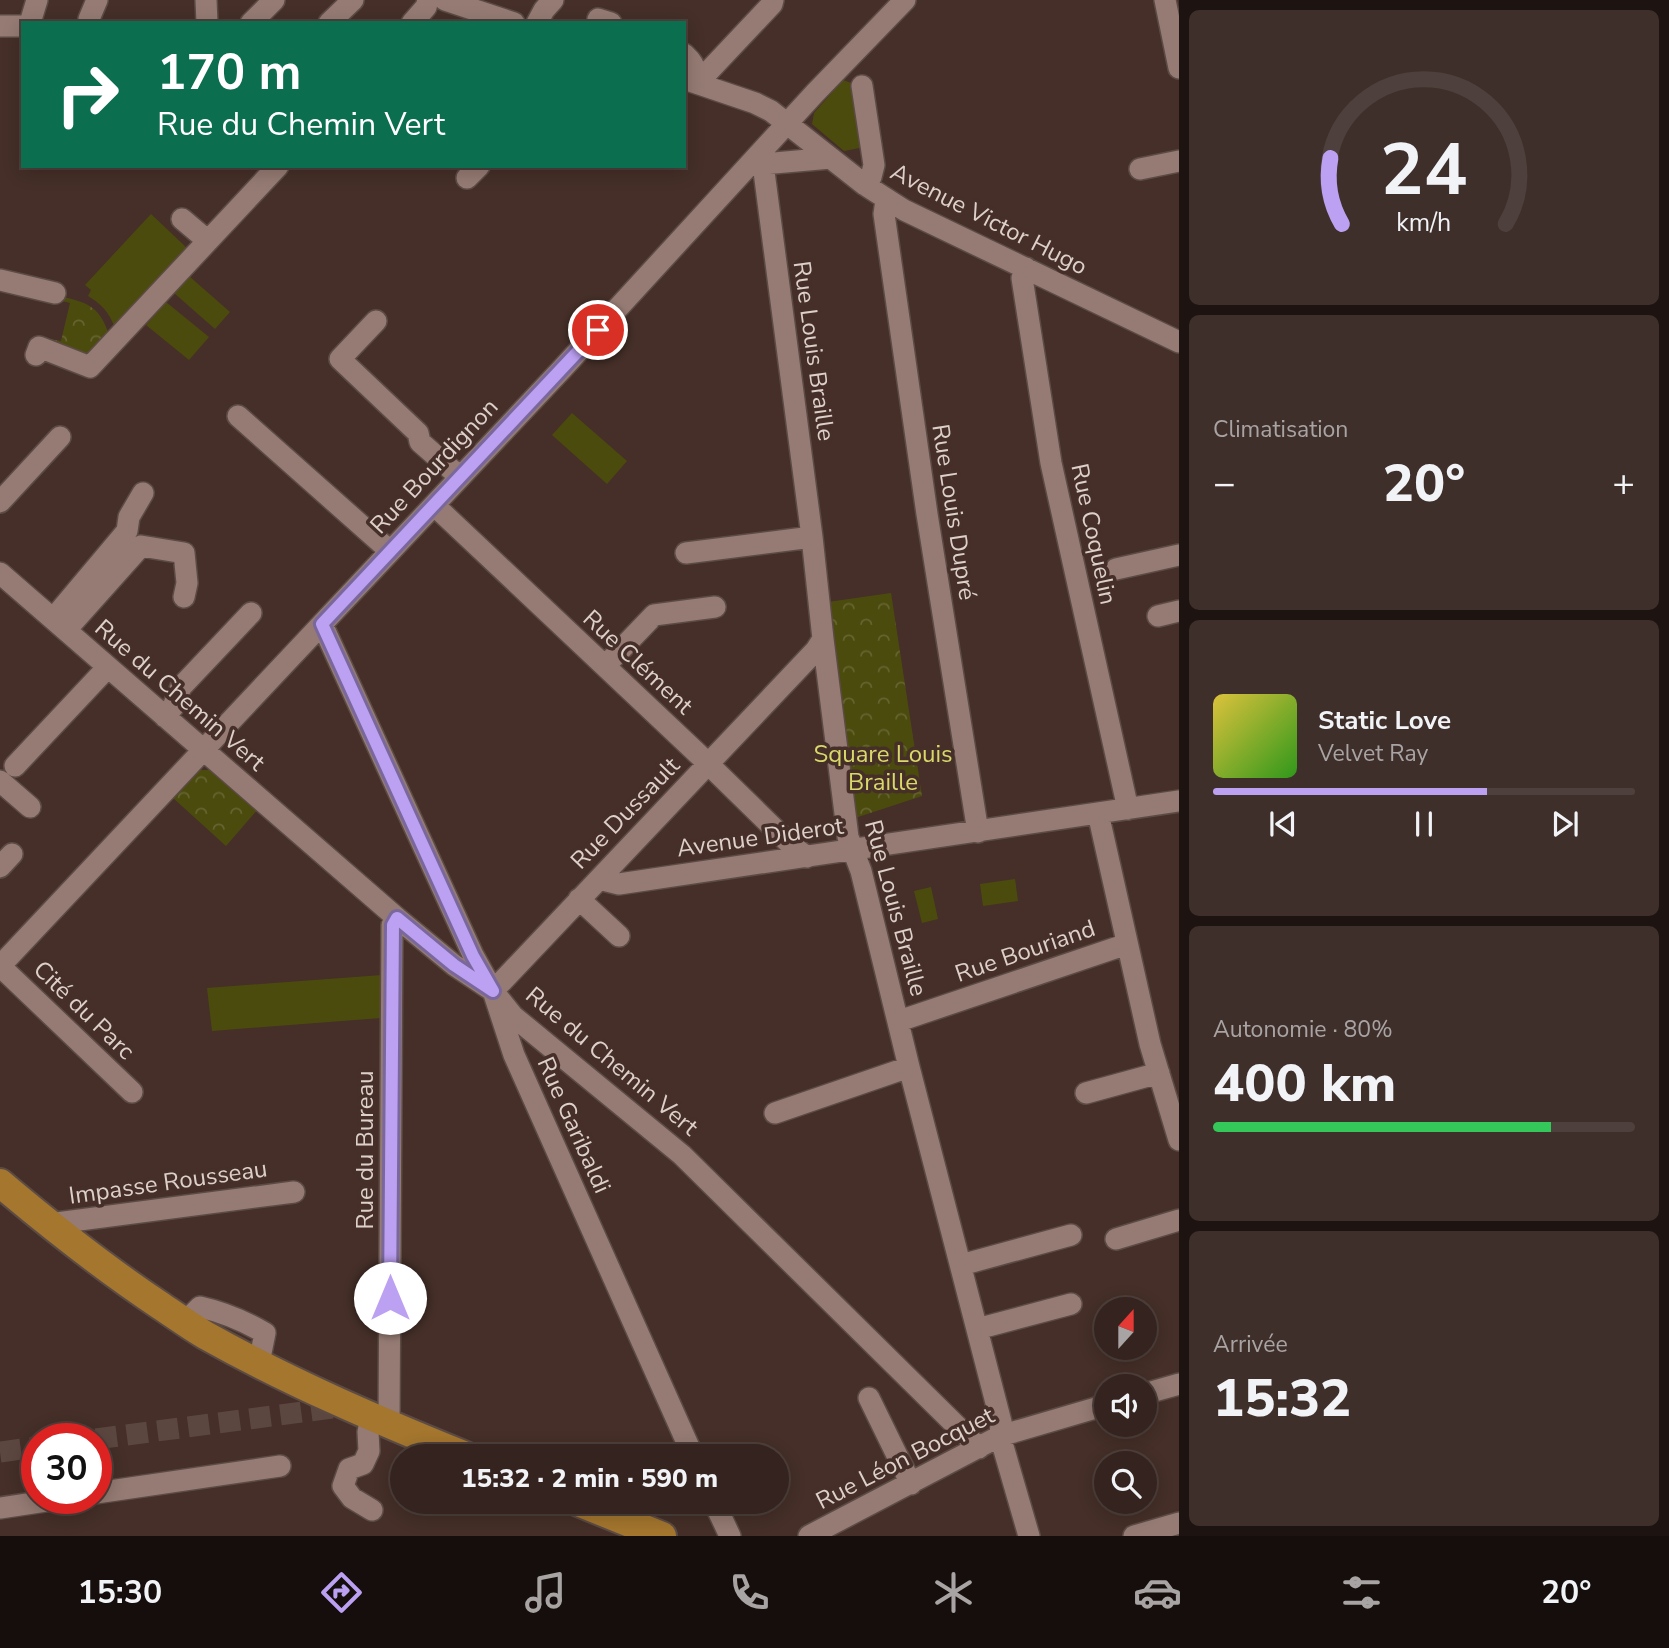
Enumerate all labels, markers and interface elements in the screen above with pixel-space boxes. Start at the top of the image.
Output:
text: 170 m [157,39,301,106]
icon: right [42,49,133,140]
text: Rue du Chemin Vert [157,103,445,146]
text: 24 [1380,120,1468,220]
street label: Avenue Victor Hugo [885,156,1093,282]
text: km/h [1396,205,1452,239]
street label: Rue Louis Braille [786,259,842,443]
pin [568,300,628,360]
icon: arrive [579,311,617,349]
street label: Rue Bourdignon [363,391,505,541]
text: Climatisation [1213,414,1348,445]
street label: Rue Louis Dupré [924,422,984,602]
text: 20° [1383,448,1465,519]
text: − [1213,458,1236,509]
text: + [1612,458,1635,509]
street label: Rue Coquelin [1063,460,1125,608]
street label: Rue Clément [576,603,700,722]
street label: Rue du Chemin Vert [88,612,272,778]
text: Static Love [1318,703,1451,738]
park label: Square Louis Braille [813,738,953,798]
text: Velvet Ray [1318,738,1428,769]
street label: Rue Dussault [563,750,687,876]
icon: previous [1264,805,1302,843]
icon: pause [1405,805,1443,843]
icon: next [1546,805,1584,843]
street label: Avenue Diderot [675,809,846,865]
street label: Rue Louis Braille [857,816,935,1000]
street label: Rue Bouriand [951,912,1099,990]
street label: Cité du Parc [26,954,142,1066]
street label: Rue du Chemin Vert [519,979,705,1143]
text: Autonomie · 80% [1213,1014,1393,1045]
text: 400 km [1213,1048,1396,1119]
street label: Rue Garibaldi [530,1052,618,1198]
street label: Rue du Bureau [349,1070,381,1230]
street label: Impasse Rousseau [67,1152,269,1212]
position arrow [353,1261,427,1335]
north arrow [1094,1297,1157,1360]
map controls [1094,1297,1157,1514]
text: Arrivée [1213,1329,1288,1360]
text: 15:32 [1213,1363,1351,1434]
button: sound [1094,1374,1157,1437]
street label: Rue Léon Bocquet [810,1399,1000,1517]
speed limit sign: 30 [21,1423,112,1514]
button: search [1094,1451,1157,1514]
text: 15:32 · 2 min · 590 m [461,1461,718,1496]
icon: directions [317,1568,366,1617]
icon: music [521,1568,570,1617]
icon: phone [725,1568,774,1617]
icon: climate [929,1568,978,1617]
icon: car [1133,1568,1182,1617]
icon: filters [1337,1568,1386,1617]
text: 15:30 [77,1571,162,1614]
text: 20° [1541,1571,1591,1614]

